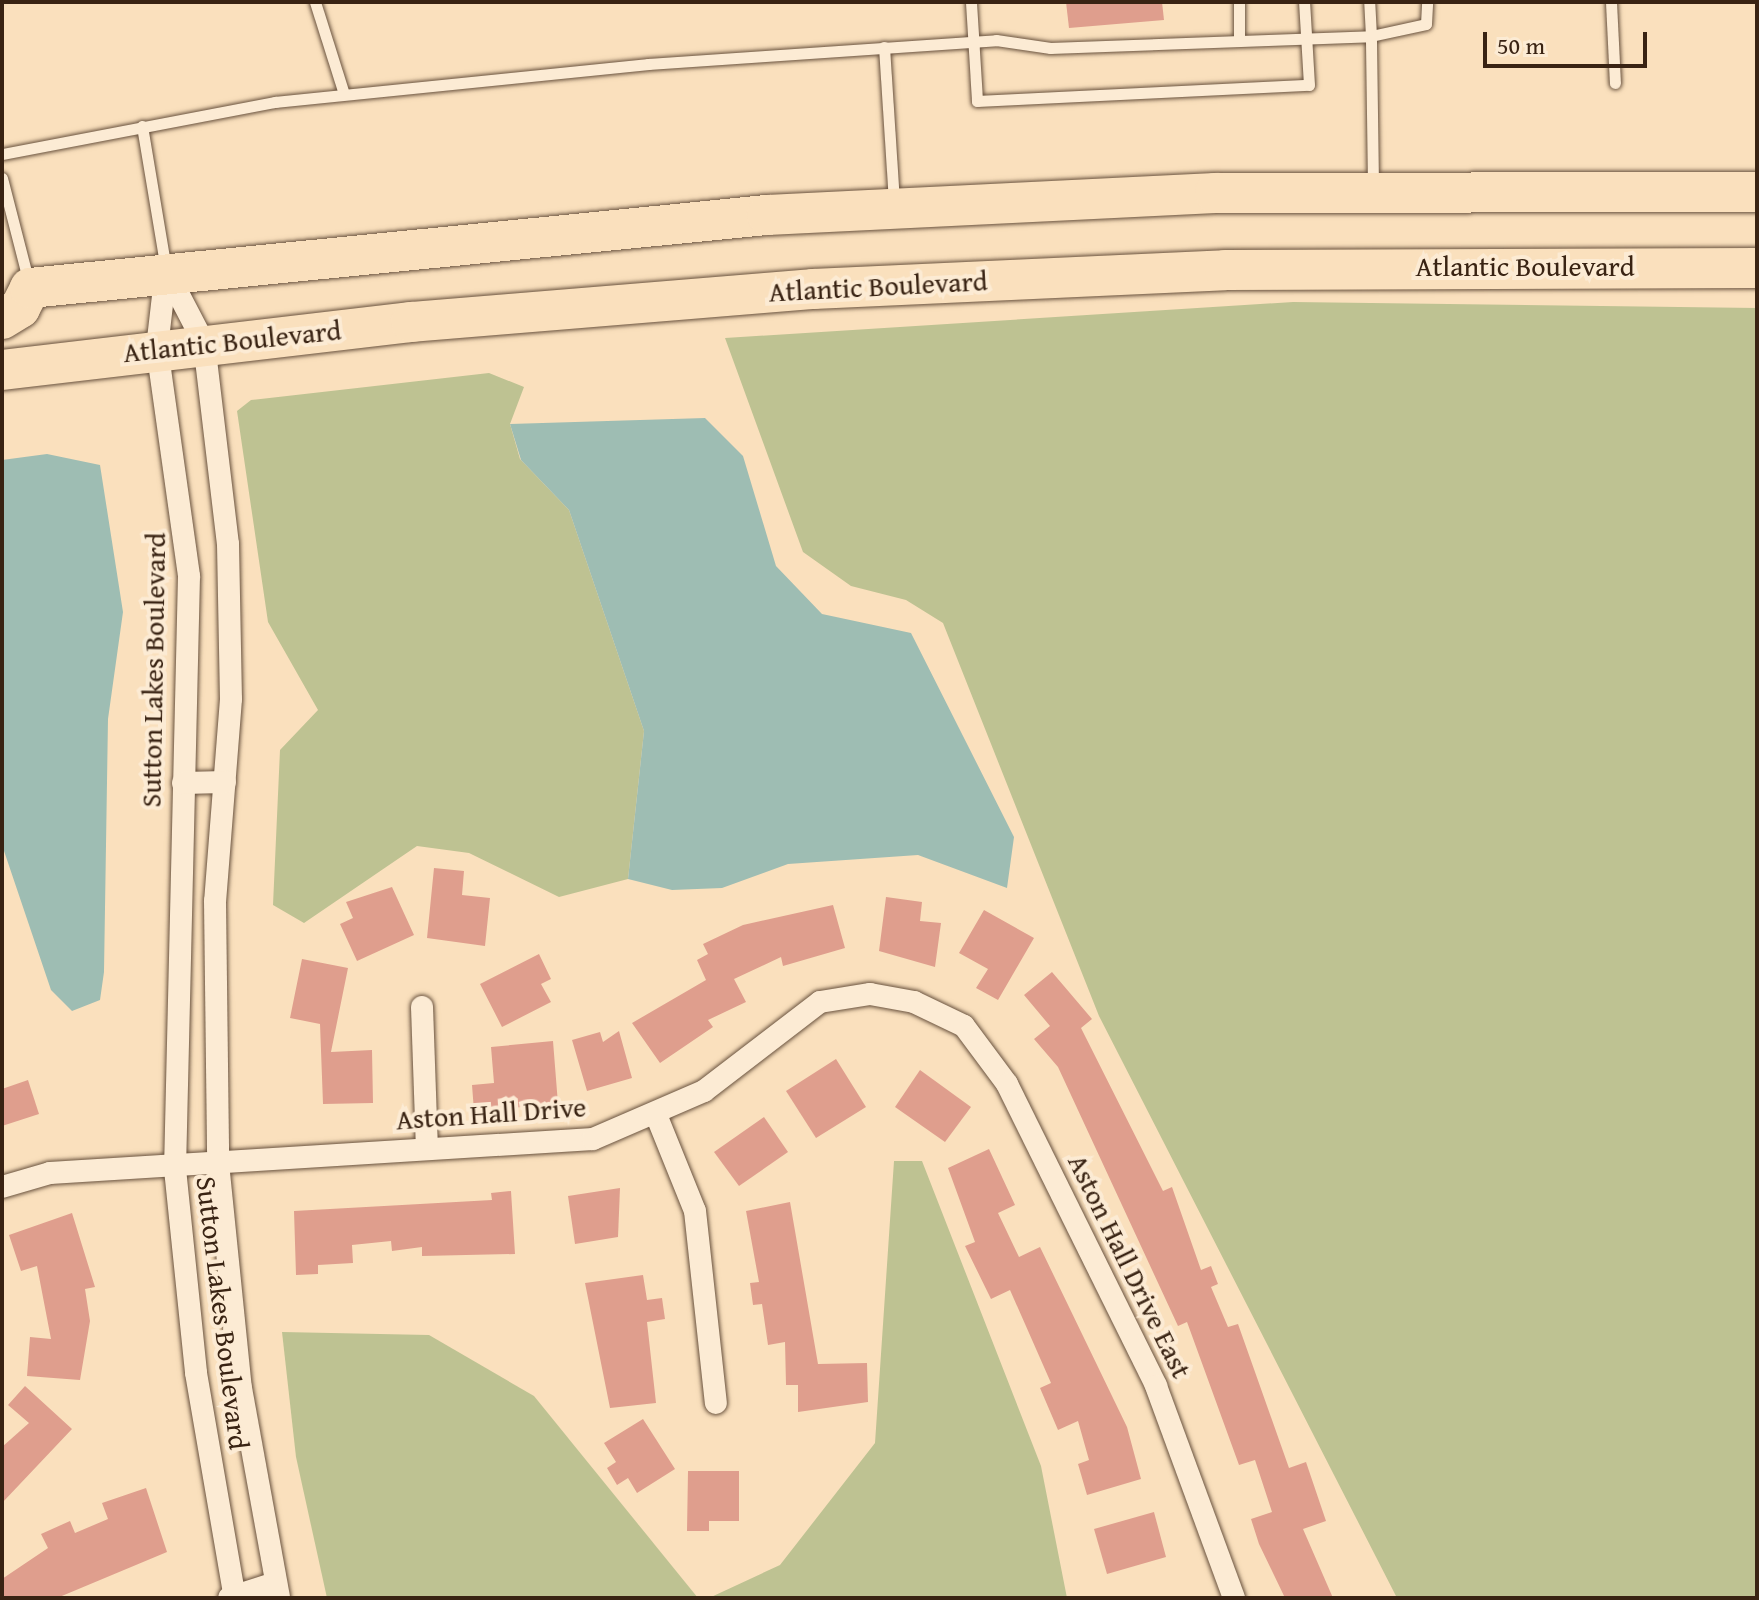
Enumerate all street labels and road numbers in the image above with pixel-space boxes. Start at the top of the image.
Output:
street label: Atlantic Boulevard [1415,249,1635,283]
street label: Atlantic Boulevard [768,263,988,309]
street label: Atlantic Boulevard [121,313,343,369]
street label: Sutton Lakes Boulevard [134,532,172,808]
street label: Aston Hall Drive [395,1090,587,1136]
street label: Aston Hall Drive East [1061,1148,1199,1384]
street label: Sutton Lakes Boulevard [190,1175,256,1451]

